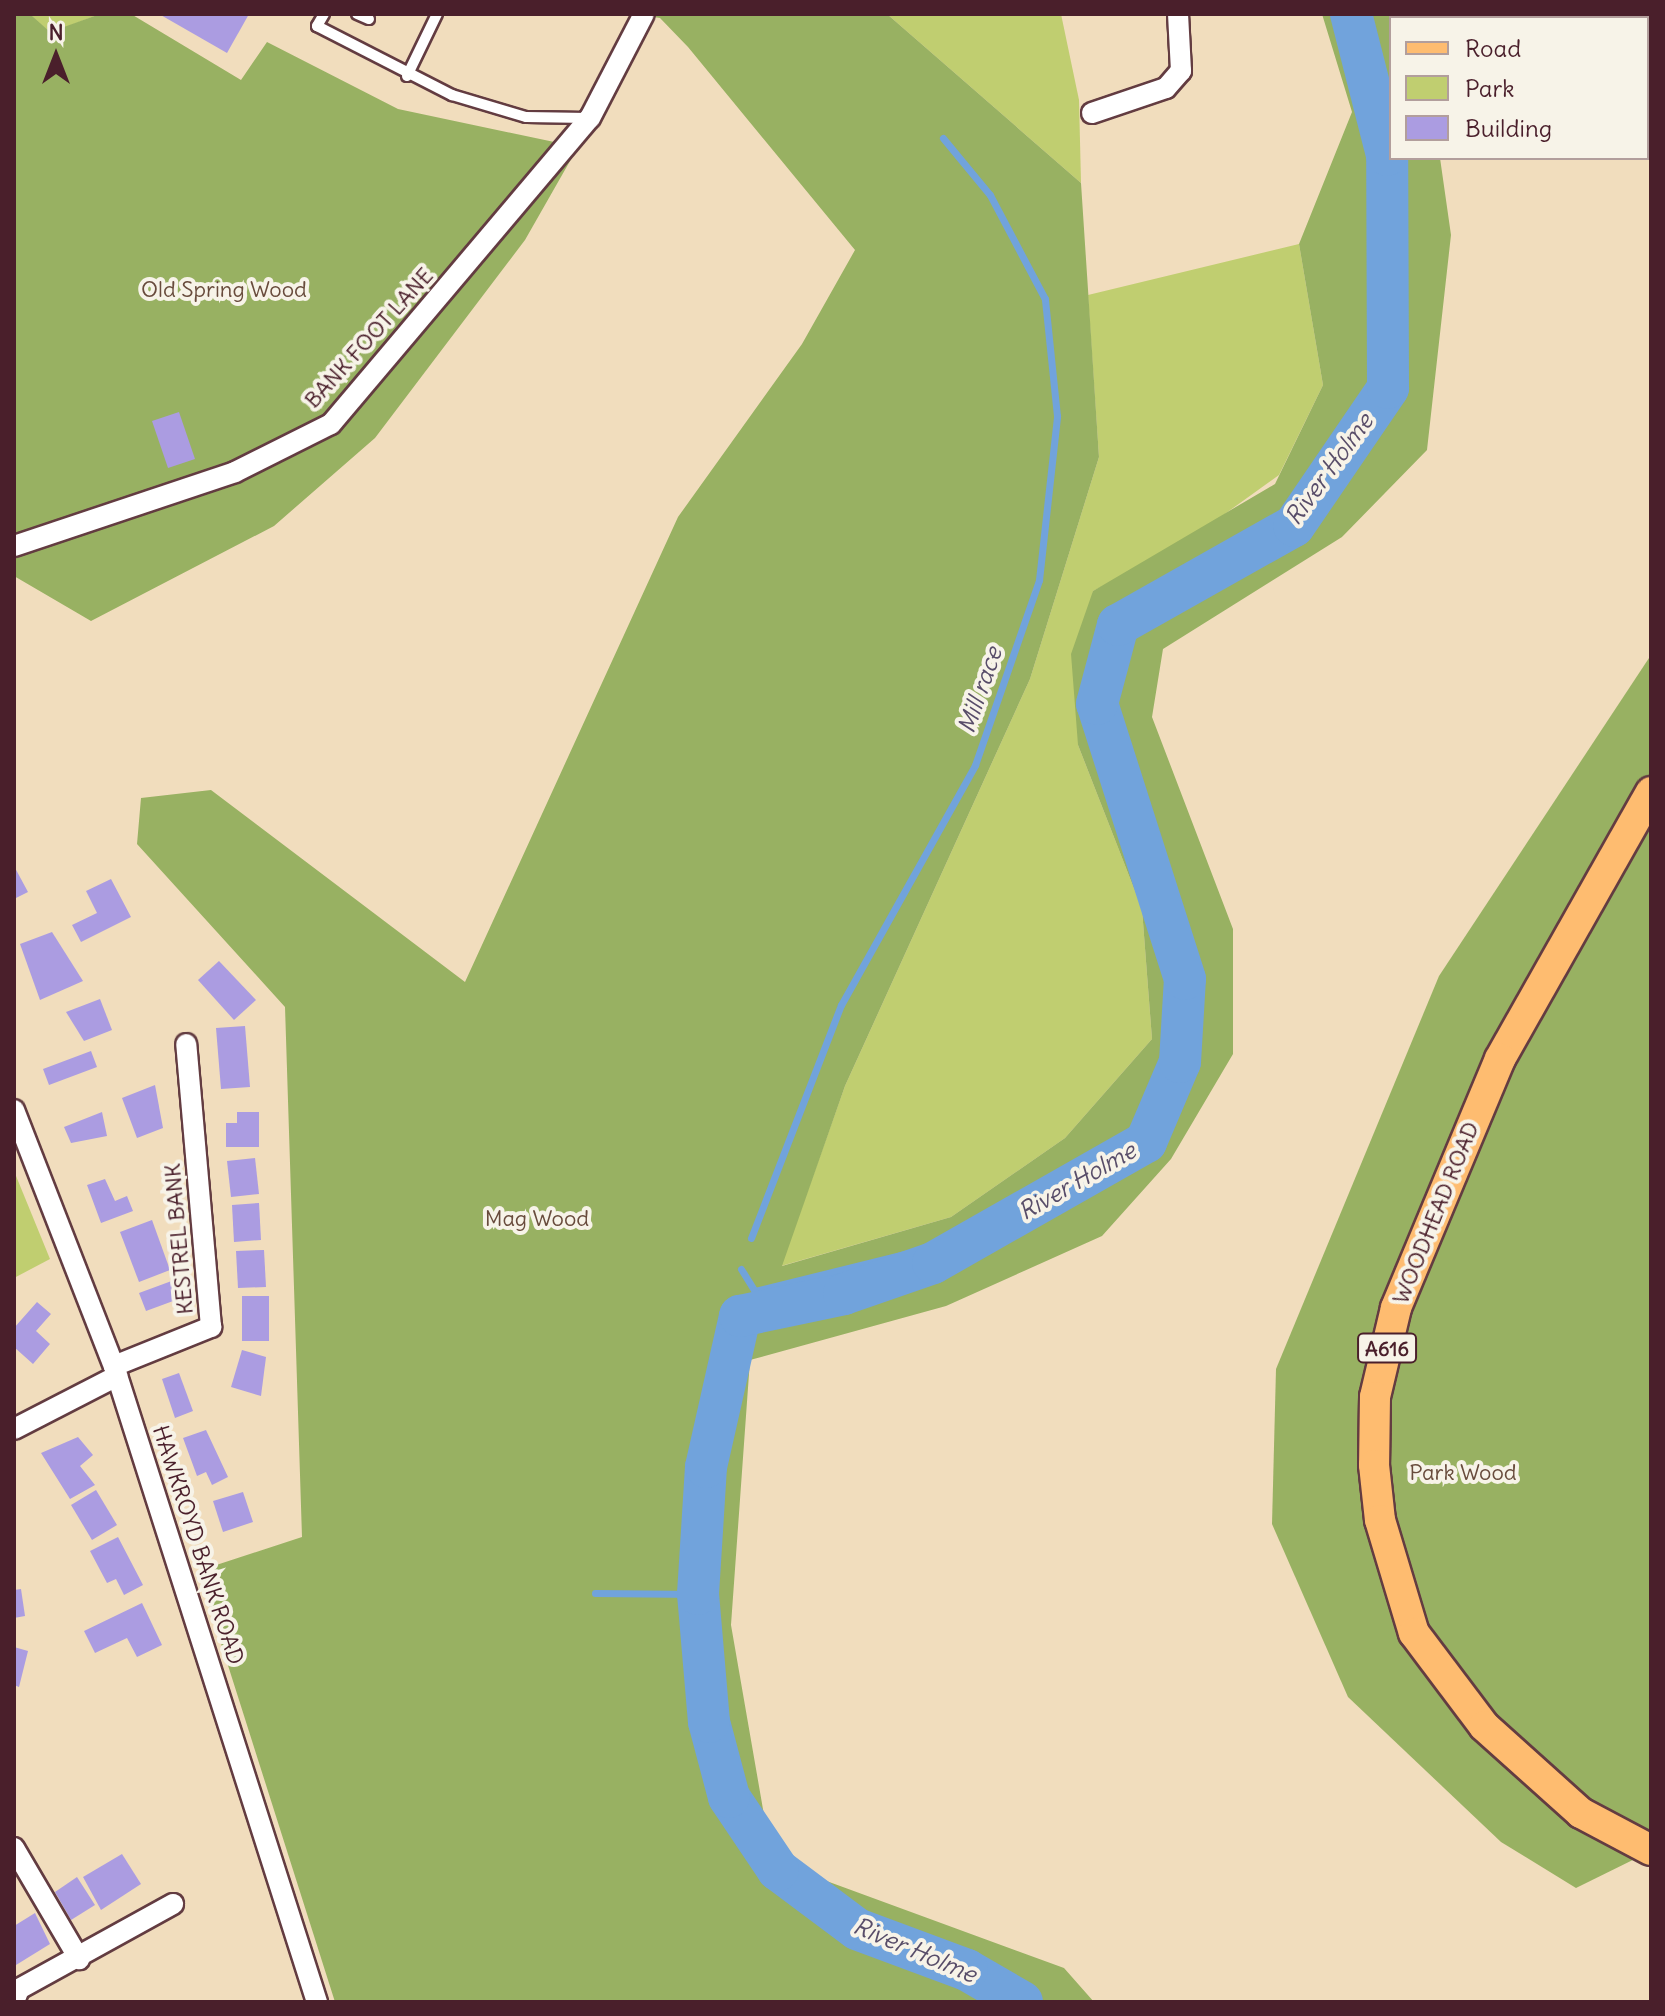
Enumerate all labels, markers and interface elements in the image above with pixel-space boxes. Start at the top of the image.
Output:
north arrow [16,16,96,96]
legend [1389,16,1649,160]
text: N [48,18,64,46]
text: Road [1465,33,1521,63]
text: Park [1465,73,1515,103]
text: Building [1465,113,1552,143]
street label: BANK FOOT LANE [299,263,439,413]
park label: Old Spring Wood [141,277,307,303]
water label: River Holme [1279,408,1379,530]
water label: Mill race [952,643,1008,737]
street label: WOODHEAD ROAD [1387,1118,1485,1308]
water label: River Holme [1013,1136,1141,1226]
street label: KESTREL BANK [159,1162,199,1316]
park label: Mag Wood [485,1206,589,1232]
road number: A616 [1357,1332,1417,1364]
street label: HAWKROYD BANK ROAD [147,1422,249,1668]
park label: Park Wood [1409,1460,1517,1486]
water label: River Holme [849,1911,981,1989]

